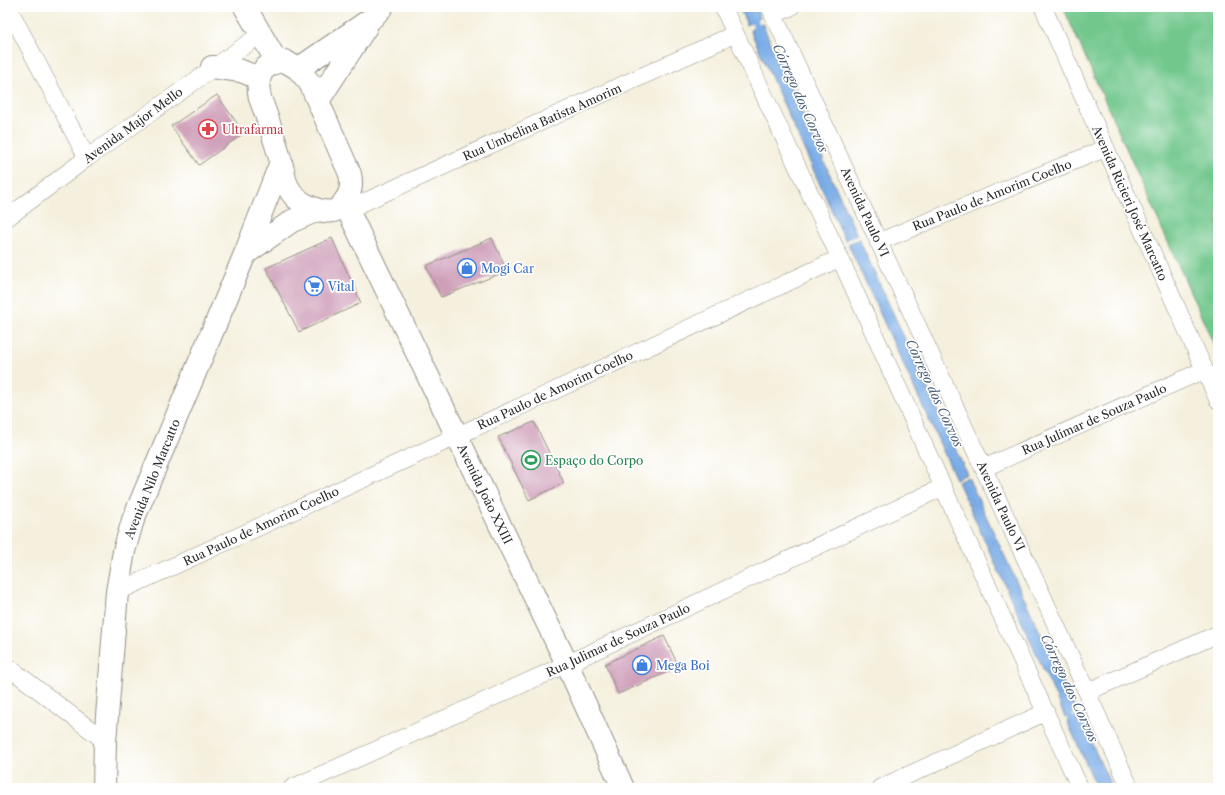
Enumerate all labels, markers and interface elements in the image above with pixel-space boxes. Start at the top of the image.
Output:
water label: Córrego dos Corvos [770,41,832,155]
street label: Rua Umbelina Batista Amorim [460,80,624,164]
street label: Avenida Major Mello [80,84,186,167]
pharmacy icon: Ultrafarma [197,118,219,140]
place label: Ultrafarma [222,122,284,137]
street label: Avenida Ricieri José Marcatto [1089,122,1171,283]
street label: Rua Paulo de Amorim Coelho [910,156,1074,234]
street label: Avenida Paulo VI [837,164,892,259]
shop icon: Mogi Car [456,257,478,279]
place label: Mogi Car [481,261,534,276]
supermarket icon: Vital [303,275,325,297]
place label: Vital [327,279,355,294]
water label: Córrego dos Corvos [903,336,967,450]
street label: Rua Paulo de Amorim Coelho [475,347,635,433]
street label: Rua Julimar de Souza Paulo [1019,380,1169,458]
street label: Avenida Nilo Marcatto [121,417,183,542]
street label: Avenida João XXIII [454,441,516,546]
sports icon: Espaço do Corpo [520,449,542,471]
place label: Espaço do Corpo [545,453,643,468]
street label: Avenida Paulo VI [973,458,1028,553]
street label: Rua Paulo de Amorim Coelho [181,483,341,569]
street label: Rua Julimar de Souza Paulo [544,600,692,680]
water label: Córrego dos Corvos [1038,631,1102,745]
shop icon: Mega Boi [631,654,653,676]
place label: Mega Boi [656,658,710,673]

